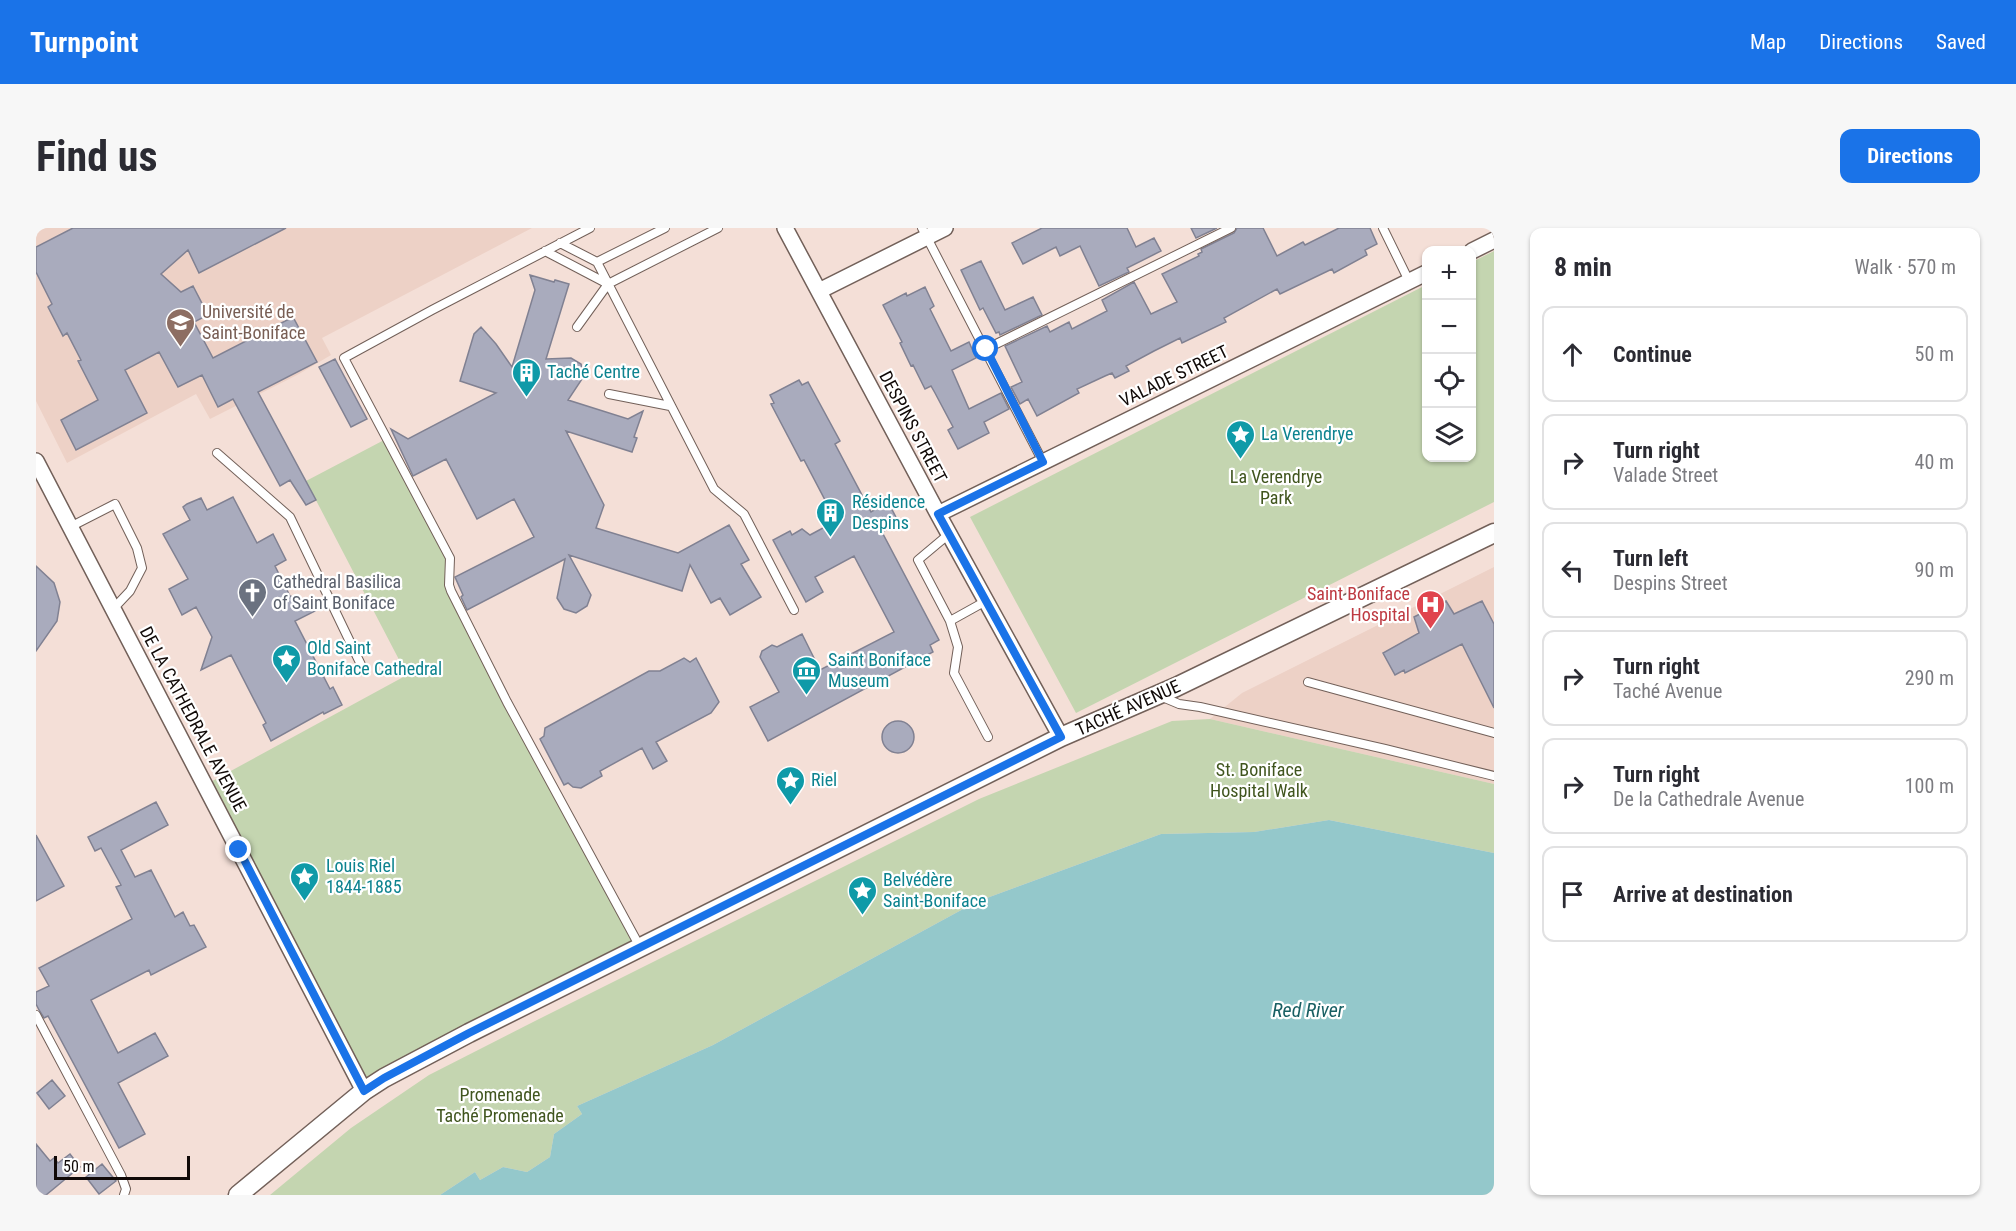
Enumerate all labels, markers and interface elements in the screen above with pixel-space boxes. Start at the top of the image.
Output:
text: Turnpoint [30,26,138,59]
text: Map [1750,30,1786,54]
text: Directions [1819,30,1903,54]
text: Saved [1936,30,1986,54]
button: Directions [1840,129,1980,183]
text: Find us [36,132,157,181]
map controls [1422,246,1476,462]
button: + [1422,246,1476,300]
text: 8 min [1554,252,1612,282]
text: Walk · 570 m [1855,255,1956,279]
button: − [1422,300,1476,354]
place label: Université de Saint-Boniface [202,301,305,343]
school or university icon: Université de Saint-Boniface [165,306,197,348]
route start [972,335,998,361]
icon: ahead [1556,338,1589,371]
street label: VALADE STREET [1116,340,1231,411]
text: Continue [1613,342,1692,367]
text: 50 m [1915,342,1954,366]
button: locate [1422,354,1476,408]
building icon: Taché Centre [510,356,542,398]
place label: Taché Centre [547,361,640,382]
street label: DESPINS STREET [875,367,952,486]
button: layers [1422,408,1476,462]
place icon: La Verendrye [1224,418,1256,460]
place label: La Verendrye [1261,423,1353,444]
text: Turn right [1613,438,1700,463]
icon: right [1556,446,1589,479]
text: 40 m [1915,450,1954,474]
text: Valade Street [1613,463,1718,487]
park label: La Verendrye Park [1230,466,1322,508]
place label: Résidence Despins [852,491,925,533]
building icon: Résidence Despins [815,496,847,538]
text: Turn left [1613,546,1688,571]
icon: left [1556,554,1589,587]
text: 90 m [1915,558,1954,582]
place label: Cathedral Basilica of Saint Boniface [273,571,401,613]
text: Despins Street [1613,571,1728,595]
church icon: Cathedral Basilica of Saint Boniface [236,576,268,618]
place label: Saint Boniface Hospital [1307,583,1410,625]
hospital icon: Saint Boniface Hospital [1415,588,1447,630]
street label: DE LA CATHEDRALE AVENUE [136,623,251,815]
place label: Old Saint Boniface Cathedral [307,637,442,679]
place icon: Old Saint Boniface Cathedral [270,642,302,684]
place label: Saint Boniface Museum [828,649,931,691]
museum icon: Saint Boniface Museum [791,654,823,696]
text: Turn right [1613,654,1700,679]
icon: right [1556,662,1589,695]
text: 290 m [1905,666,1954,690]
street label: TACHÉ AVENUE [1072,675,1183,740]
text: Taché Avenue [1613,679,1722,703]
park label: St. Boniface Hospital Walk [1210,759,1308,801]
text: Turn right [1613,762,1700,787]
place icon: Riel [774,764,806,806]
place label: Riel [811,769,837,790]
icon: right [1556,770,1589,803]
text: 100 m [1905,774,1954,798]
text: De la Cathedrale Avenue [1613,787,1804,811]
route end [225,836,251,862]
place label: Louis Riel 1844-1885 [326,855,402,897]
place icon: Louis Riel 1844-1885 [289,860,321,902]
place label: Belvédère Saint-Boniface [883,869,986,911]
place icon: Belvédère Saint-Boniface [846,874,878,916]
icon: arrive [1556,878,1589,911]
text: Arrive at destination [1613,882,1793,907]
water label: Red River [1272,998,1345,1022]
park label: Promenade Taché Promenade [436,1084,564,1126]
scale bar [54,1153,190,1180]
text: 50 m [63,1157,95,1176]

